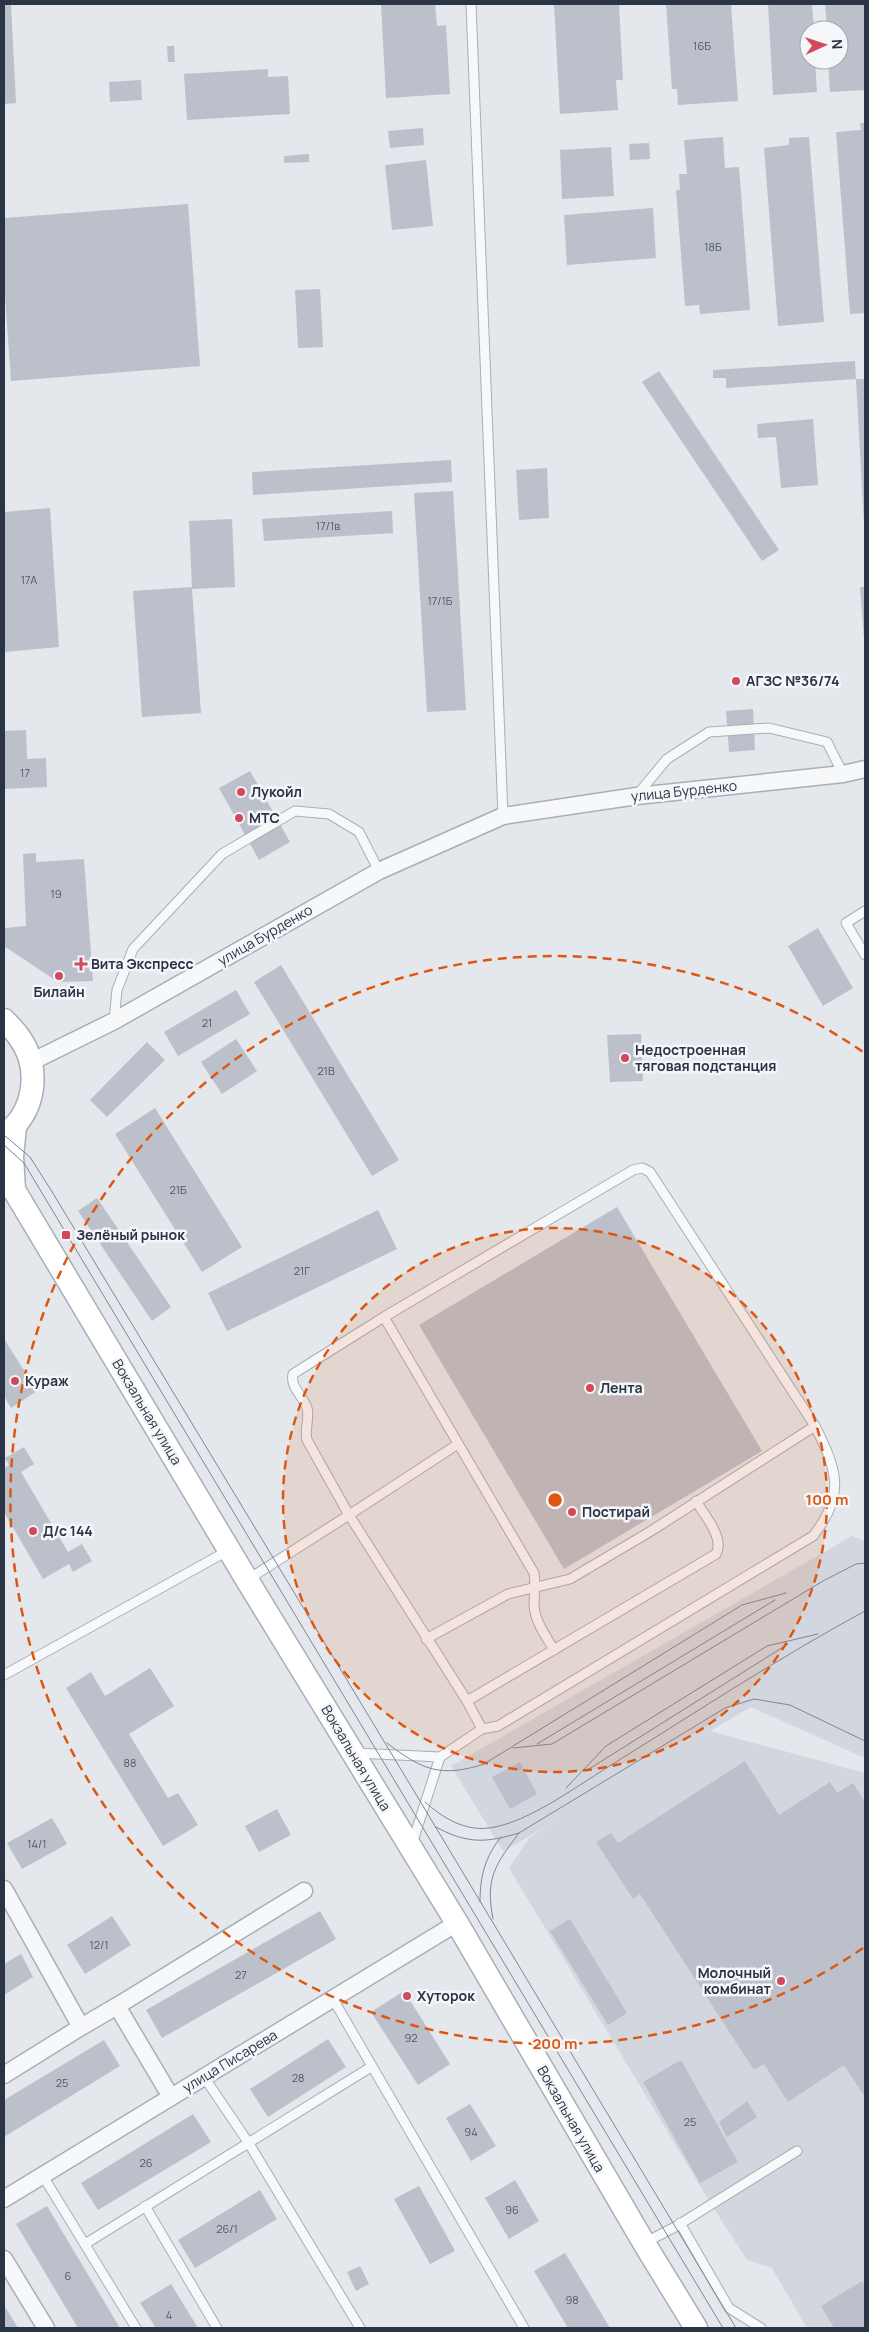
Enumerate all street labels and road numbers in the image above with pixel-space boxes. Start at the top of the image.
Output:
street label: улица Бурденко [630,775,738,806]
street label: улица Бурденко [214,900,316,969]
street label: Вокзальная улица [108,1355,187,1468]
street label: Вокзальная улица [317,1701,396,1814]
street label: улица Писарева [179,2025,281,2096]
street label: Вокзальная улица [533,2062,610,2176]

